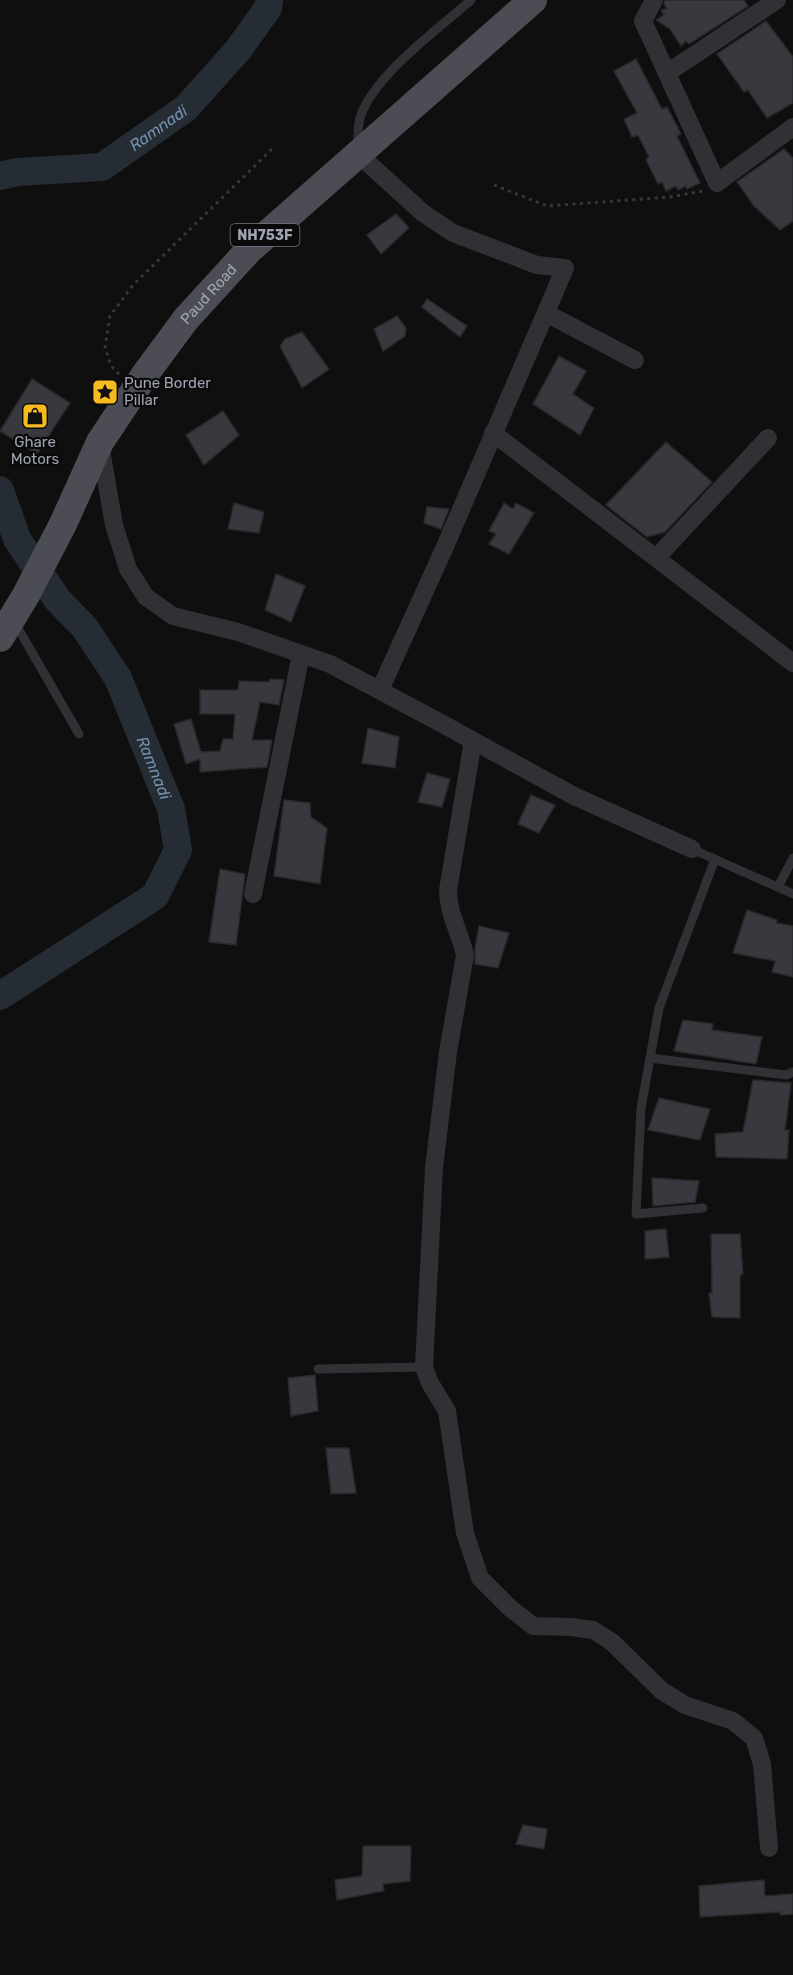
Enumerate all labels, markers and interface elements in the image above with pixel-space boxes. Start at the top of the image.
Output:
water label: Ramnadi [125,100,192,155]
road number: NH753F [230,224,300,246]
street label: Paud Road [177,260,241,328]
place label: Pune Border Pillar [124,374,211,409]
place icon: Pune Border Pillar [90,377,120,407]
shop icon: Ghare Motors [20,401,50,431]
place label: Ghare Motors [11,433,59,468]
water label: Ramnadi [133,733,176,803]

